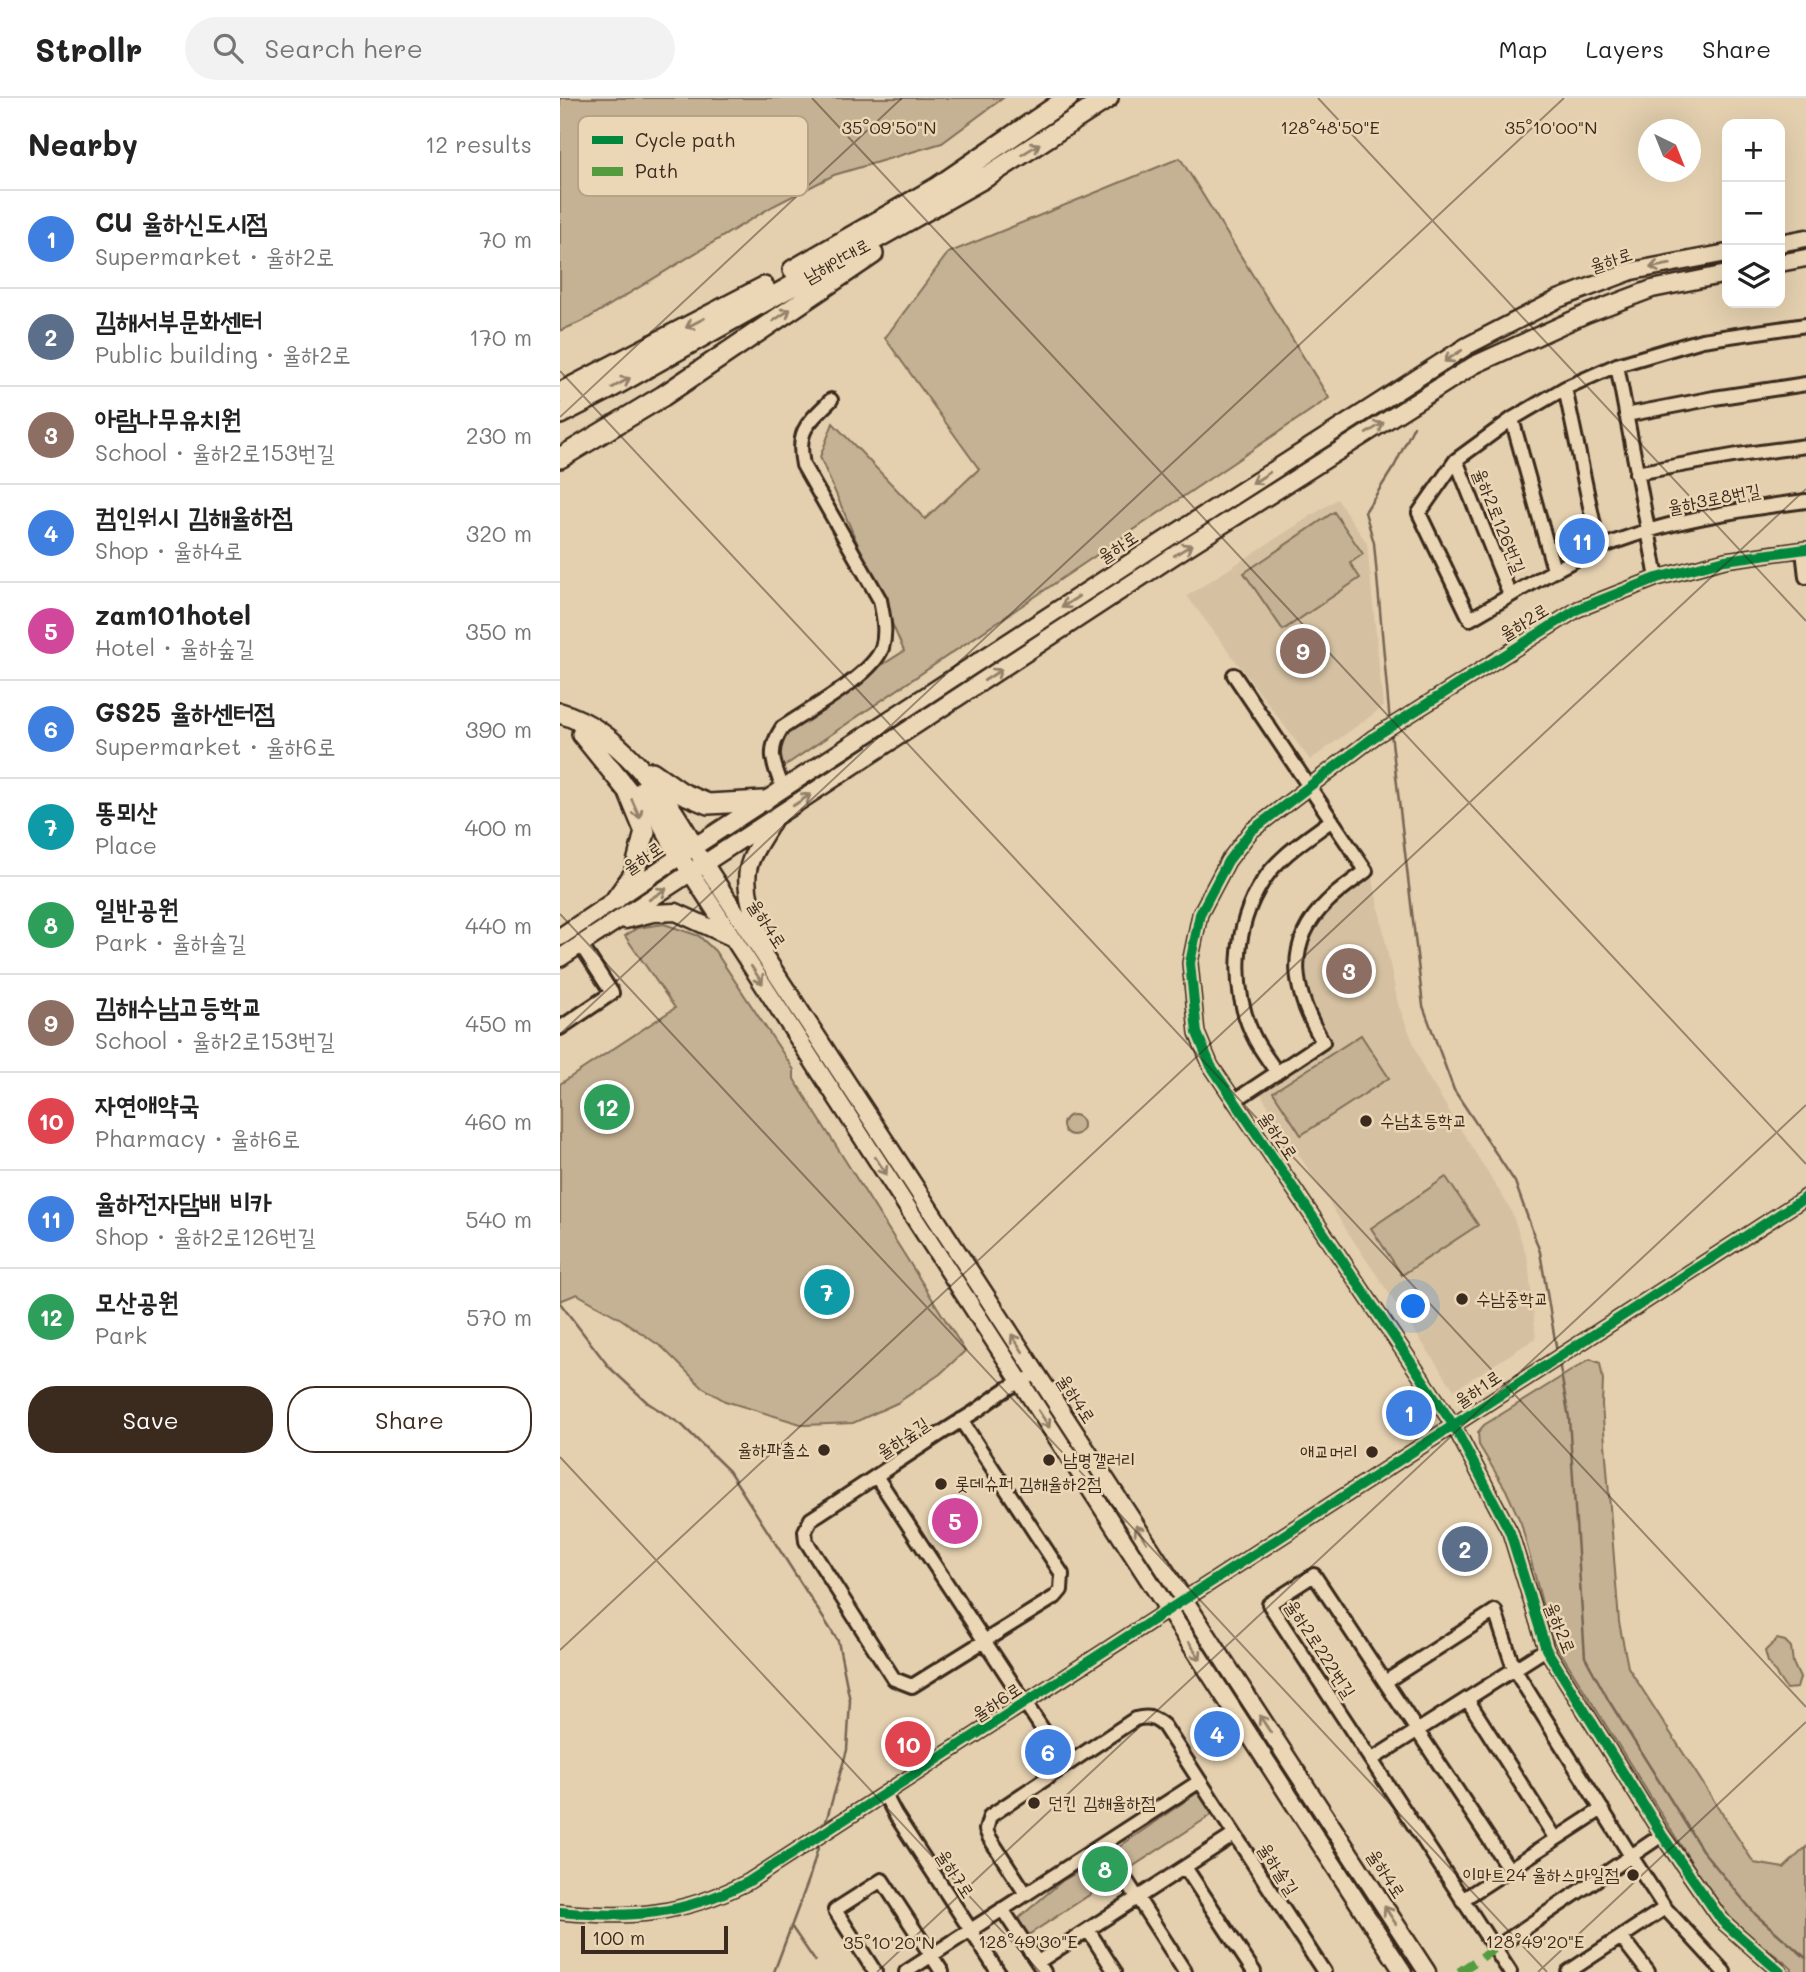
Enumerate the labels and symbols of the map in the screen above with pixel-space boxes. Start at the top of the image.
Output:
text: 35°09'50"N [842,115,936,139]
text: 128°48'50"E [1280,115,1380,139]
text: 35°10'00"N [1505,115,1597,139]
legend [578,116,808,196]
north arrow [1638,119,1701,182]
text: Cycle path [635,127,735,152]
one-way arrow [1021,141,1040,156]
text: Path [635,158,678,183]
street label: 남해안대로 [799,232,874,288]
street label: 율하로 [1586,241,1635,277]
one-way arrow [1649,260,1672,273]
one-way arrow [772,308,791,322]
one-way arrow [685,317,706,330]
one-way arrow [1443,349,1463,363]
one-way arrow [610,376,630,390]
one-way arrow [1365,421,1384,436]
street label: 율하2로126번길 [1468,464,1532,577]
one-way arrow [1252,471,1271,486]
street label: 율하3로8번길 [1665,477,1763,519]
pin: 11 [1559,515,1605,567]
street label: 율하로 [1093,524,1142,568]
one-way arrow [1173,543,1192,557]
one-way arrow [1061,595,1080,609]
street label: 율하2로 [1494,597,1553,645]
pin: 9 [1280,625,1326,677]
one-way arrow [982,667,1002,681]
one-way arrow [792,792,812,806]
one-way arrow [630,798,643,819]
street label: 율하로 [618,835,667,879]
one-way arrow [648,887,667,901]
street label: 율하4로 [743,894,793,953]
pin: 3 [1326,945,1372,997]
one-way arrow [750,965,765,984]
pin: 12 [584,1081,630,1133]
street label: 율하2로 [1254,1107,1304,1164]
place label: 수남초등학교 [1380,1108,1467,1132]
marker: 수남초등학교 [1358,1113,1374,1129]
one-way arrow [873,1156,888,1175]
pin: 7 [804,1266,850,1318]
place label: 수남중학교 [1476,1286,1548,1310]
your location [1396,1289,1430,1323]
marker: 수남중학교 [1454,1291,1470,1307]
one-way arrow [1009,1334,1024,1353]
street label: 율하1로 [1449,1364,1505,1413]
street label: 율하4로 [1052,1369,1102,1428]
pin: 1 [1386,1387,1432,1439]
one-way arrow [1038,1408,1052,1428]
street label: 율하숲길 [872,1411,934,1463]
place label: 율하파출소 [738,1437,810,1461]
place label: 애교머리 [1300,1439,1358,1463]
marker: 율하파출소 [816,1442,832,1458]
marker: 애교머리 [1364,1444,1380,1460]
place label: 남명갤러리 [1063,1447,1135,1471]
marker: 남명갤러리 [1041,1452,1057,1468]
place label: 롯데슈퍼 김해율하2점 [955,1471,1102,1495]
marker: 롯데슈퍼 김해율하2점 [933,1476,949,1492]
pin: 5 [932,1495,978,1547]
pin: 2 [1442,1523,1488,1575]
one-way arrow [1134,1524,1148,1544]
street label: 율하2로222번길 [1280,1595,1362,1703]
street label: 율하2로 [1540,1598,1582,1657]
one-way arrow [1188,1640,1202,1660]
street label: 율하6로 [967,1676,1026,1726]
pin: 4 [1194,1708,1240,1760]
one-way arrow [1258,1715,1272,1735]
pin: 10 [885,1718,931,1770]
pin: 6 [1025,1726,1071,1778]
place label: 던킨 김해율하점 [1048,1790,1156,1814]
marker: 던킨 김해율하점 [1026,1795,1042,1811]
street label: 율하솔길 [1253,1838,1305,1900]
pin: 8 [1082,1843,1128,1895]
street label: 율하7로 [931,1844,980,1902]
street label: 율하4로 [1362,1844,1412,1903]
place label: 이마트24 율하스마일점 [1462,1862,1620,1886]
marker: 이마트24 율하스마일점 [1625,1867,1641,1883]
one-way arrow [1382,1906,1397,1925]
scale bar [581,1923,728,1955]
text: 128°49'30"E [978,1929,1078,1953]
text: 128°49'20"E [1486,1929,1584,1953]
text: 35°10'20"N [843,1930,935,1954]

